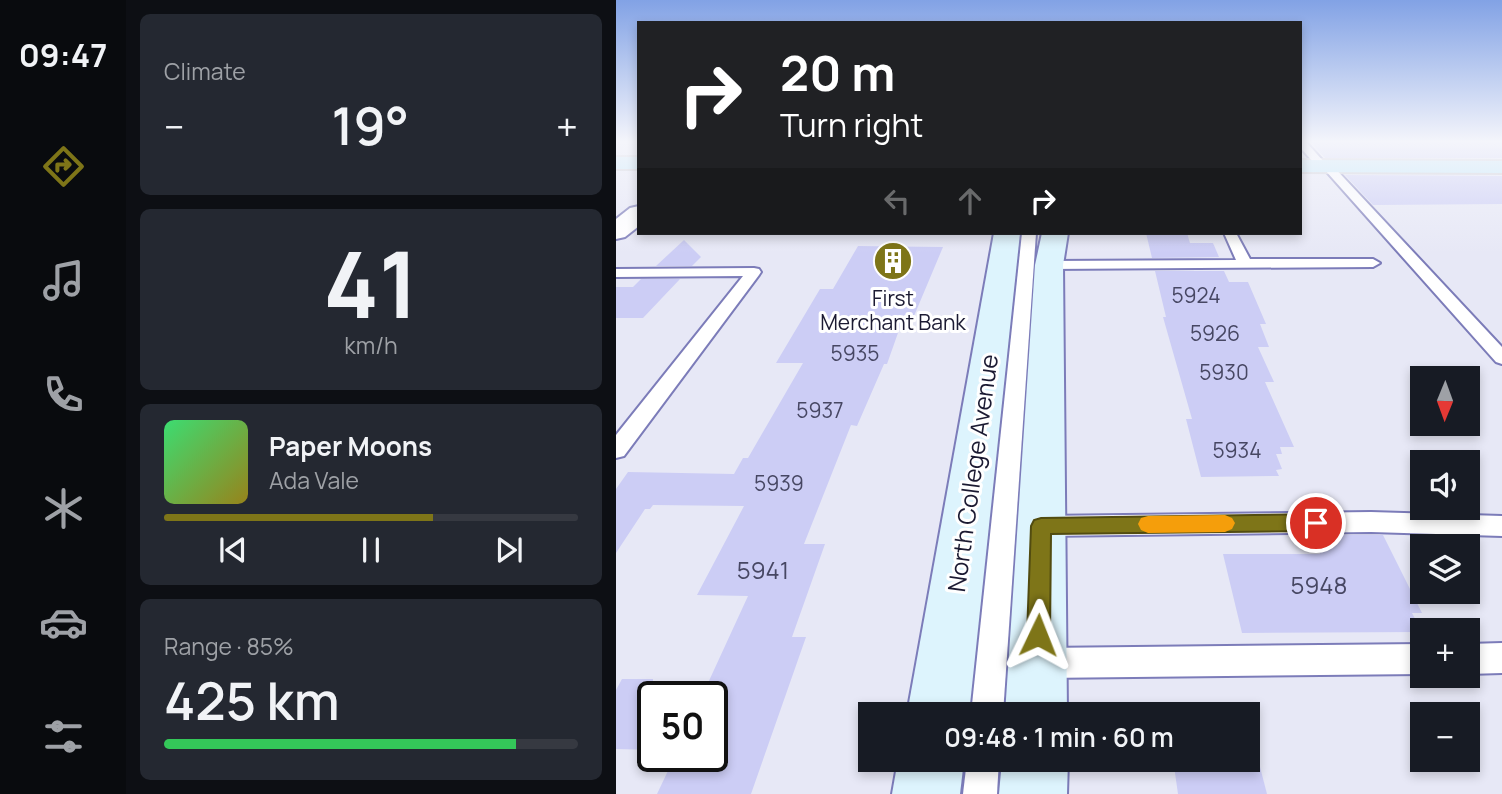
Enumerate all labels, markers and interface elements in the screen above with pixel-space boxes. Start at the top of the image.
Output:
text: 09:47 [19,33,107,77]
text: 20 m [780,39,895,106]
icon: right [665,49,756,140]
text: Climate [164,55,246,87]
text: 19° [331,90,409,161]
text: − [164,100,185,152]
text: + [556,100,578,152]
text: Turn right [780,103,923,147]
icon: directions [39,142,88,191]
icon: left [878,182,916,220]
icon: ahead [951,182,989,220]
icon: right [1024,182,1062,220]
text: 41 [323,221,419,345]
building icon: First Merchant Bank [872,240,914,282]
icon: music [39,256,88,305]
house number: 5924 [1171,281,1221,309]
place label: First Merchant Bank [820,284,966,336]
house number: 5926 [1190,319,1240,347]
text: km/h [344,329,398,361]
house number: 5935 [831,339,879,367]
street label: North College Avenue [939,352,1005,594]
house number: 5930 [1199,358,1249,386]
north arrow [1410,366,1480,436]
map controls [1410,366,1480,772]
icon: phone [39,370,88,419]
house number: 5937 [796,396,844,424]
text: Paper Moons [269,428,432,464]
house number: 5934 [1212,436,1262,464]
button: sound [1410,450,1480,520]
text: Ada Vale [269,464,359,496]
house number: 5939 [754,469,804,497]
icon: climate [39,484,88,533]
pin [1286,493,1346,553]
icon: arrive [1297,504,1335,542]
icon: previous [214,531,252,569]
icon: pause [352,531,390,569]
icon: next [490,531,528,569]
button: layers [1410,534,1480,604]
house number: 5941 [737,553,789,586]
house number: 5948 [1291,568,1347,601]
icon: car [39,598,88,647]
position arrow [1001,598,1075,672]
button: + [1410,618,1480,688]
text: Range · 85% [164,630,294,662]
text: 425 km [164,665,340,736]
speed limit sign: 50 [637,681,728,772]
button: − [1410,702,1480,772]
icon: filters [39,712,88,761]
text: 09:48 · 1 min · 60 m [944,719,1174,755]

